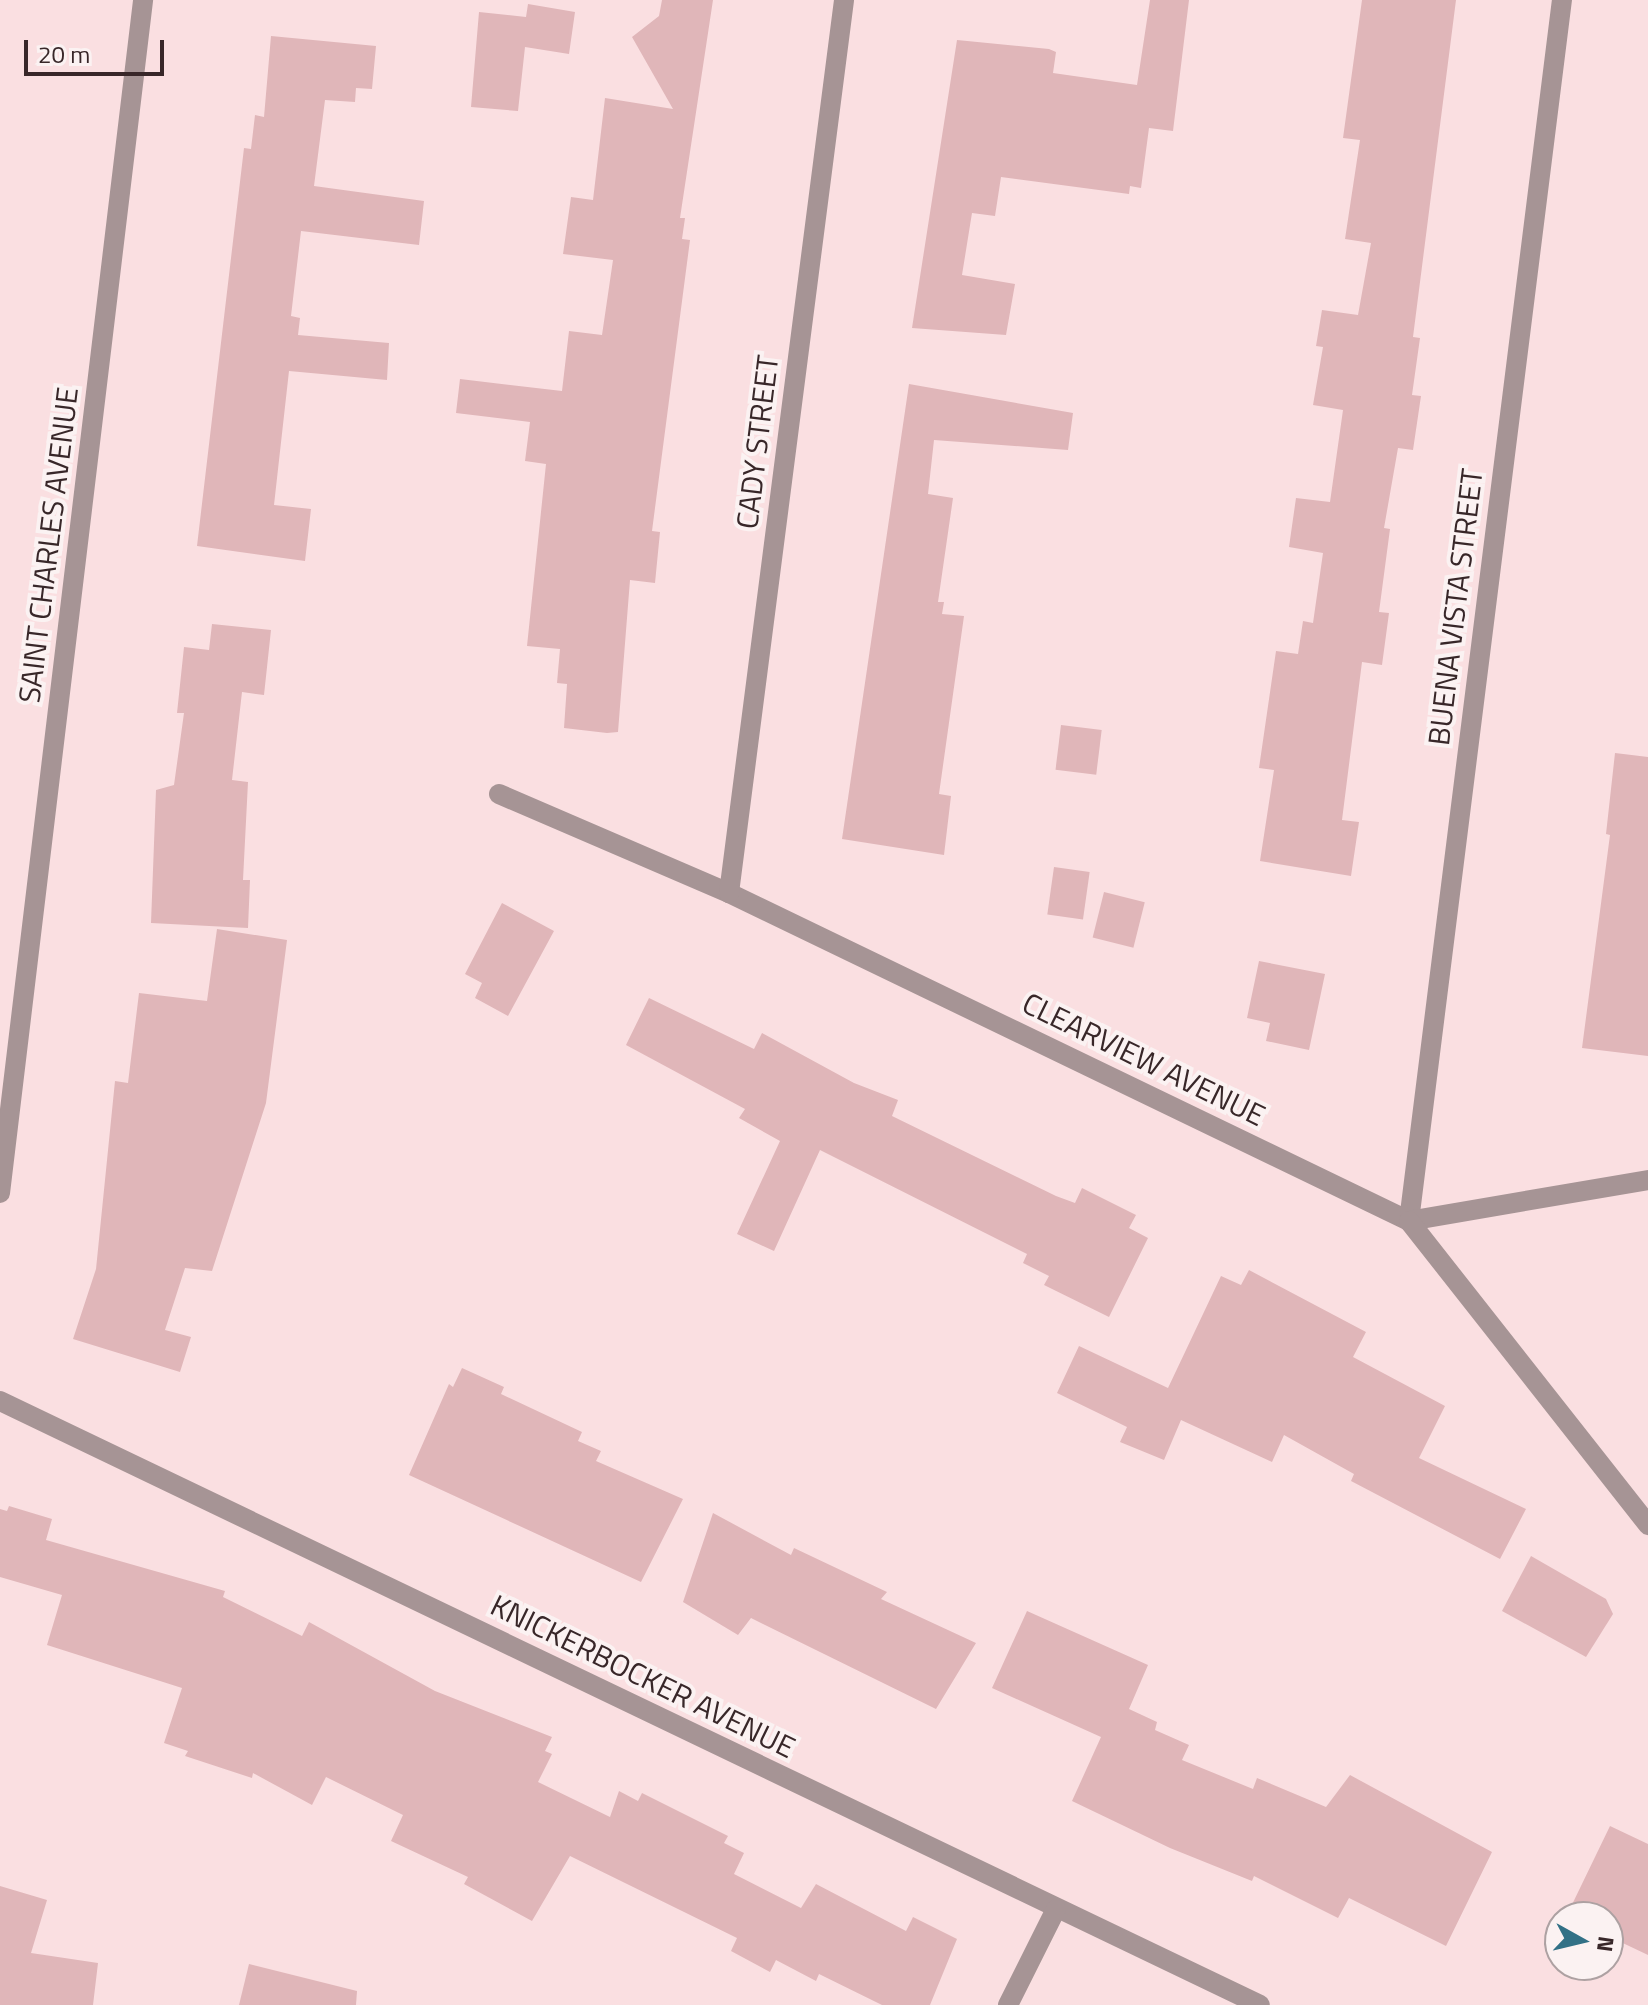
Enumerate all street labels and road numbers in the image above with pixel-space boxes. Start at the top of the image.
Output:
street label: CADY STREET [728,353,786,531]
street label: SAINT CHARLES AVENUE [11,385,85,705]
street label: BUENA VISTA STREET [1420,467,1490,747]
street label: CLEARVIEW AVENUE [1017,985,1271,1133]
street label: KNICKERBOCKER AVENUE [485,1587,801,1765]

